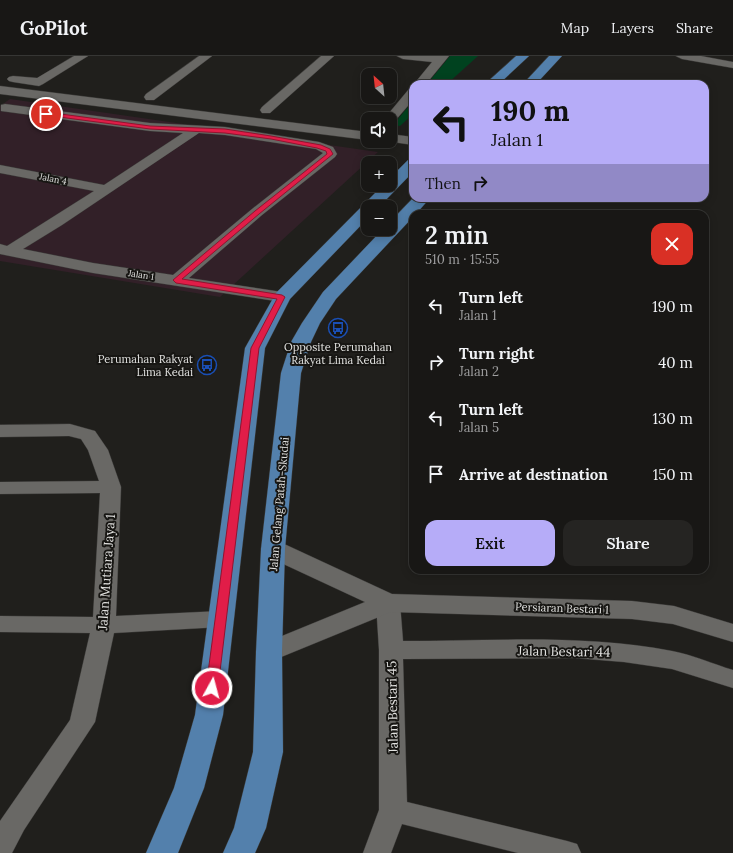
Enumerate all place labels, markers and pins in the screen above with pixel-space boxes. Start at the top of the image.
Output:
pin [29,97,63,131]
bus stop icon: Opposite Perumahan Rakyat Lima Kedai [327,317,349,339]
place label: Opposite Perumahan Rakyat Lima Kedai [284,340,392,367]
place label: Perumahan Rakyat Lima Kedai [98,352,194,379]
bus stop icon: Perumahan Rakyat Lima Kedai [196,354,218,376]

